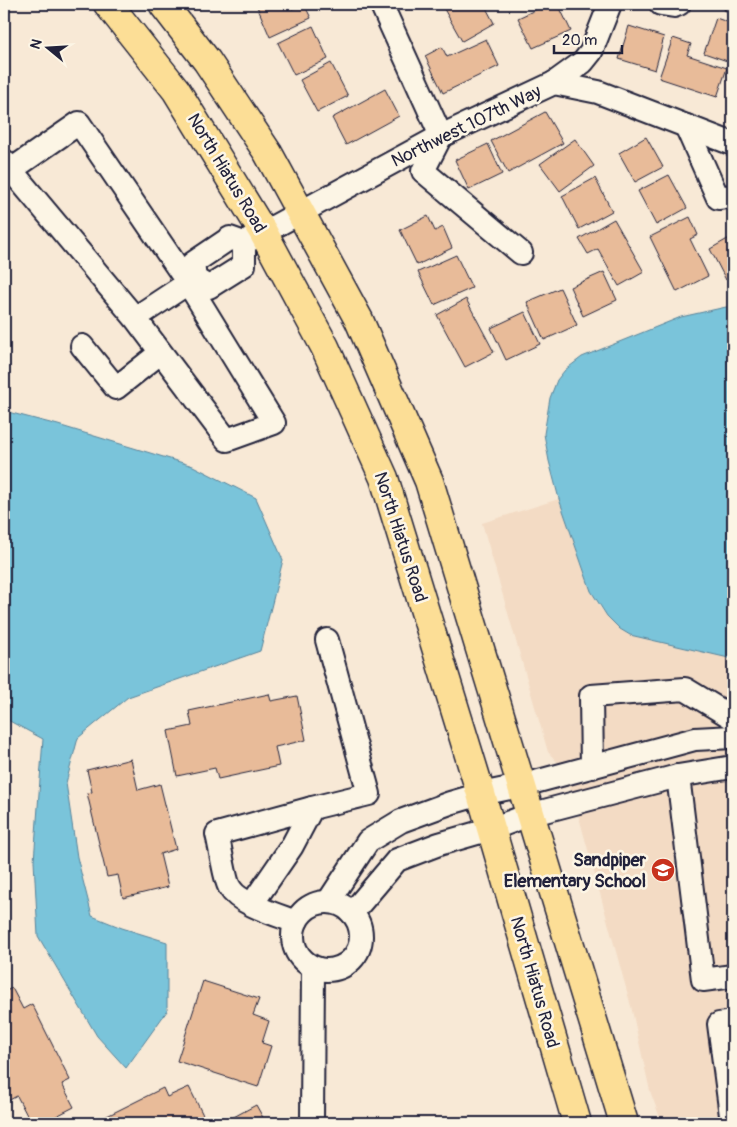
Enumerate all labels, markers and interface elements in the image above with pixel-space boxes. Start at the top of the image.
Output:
north arrow [22,22,72,72]
scale bar [554,22,622,54]
text: 20 m [562,31,597,50]
text: N [27,37,46,51]
street label: Northwest 107th Way [387,80,545,173]
street label: North Hiatus Road [182,109,271,237]
street label: North Hiatus Road [369,469,432,605]
place label: Sandpiper Elementary School [504,849,647,893]
school or university icon: Sandpiper Elementary School [650,857,676,883]
street label: North Hiatus Road [505,914,564,1051]

